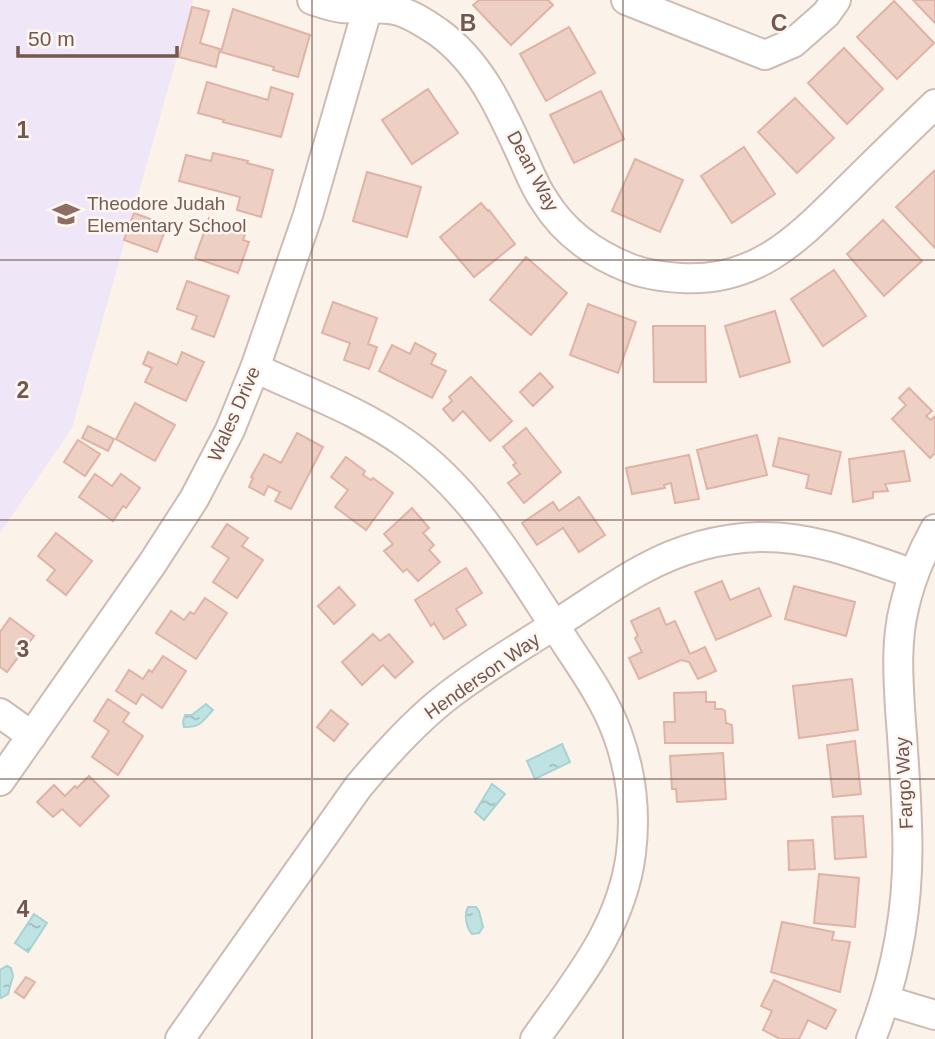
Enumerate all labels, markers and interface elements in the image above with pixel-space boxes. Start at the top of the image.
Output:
text: B [460,10,476,36]
text: C [771,10,787,36]
scale bar [18,14,177,58]
text: 50 m [28,27,75,50]
text: 1 [17,117,30,143]
street label: Dean Way [503,127,563,215]
place label: Theodore Judah Elementary School [87,193,246,236]
school or university icon: Theodore Judah Elementary School [51,199,81,229]
street label: Wales Drive [204,363,264,465]
text: 2 [17,377,29,403]
street label: Henderson Way [420,628,544,723]
text: 3 [17,636,29,662]
street label: Fargo Way [891,736,917,830]
text: 4 [17,896,30,922]

